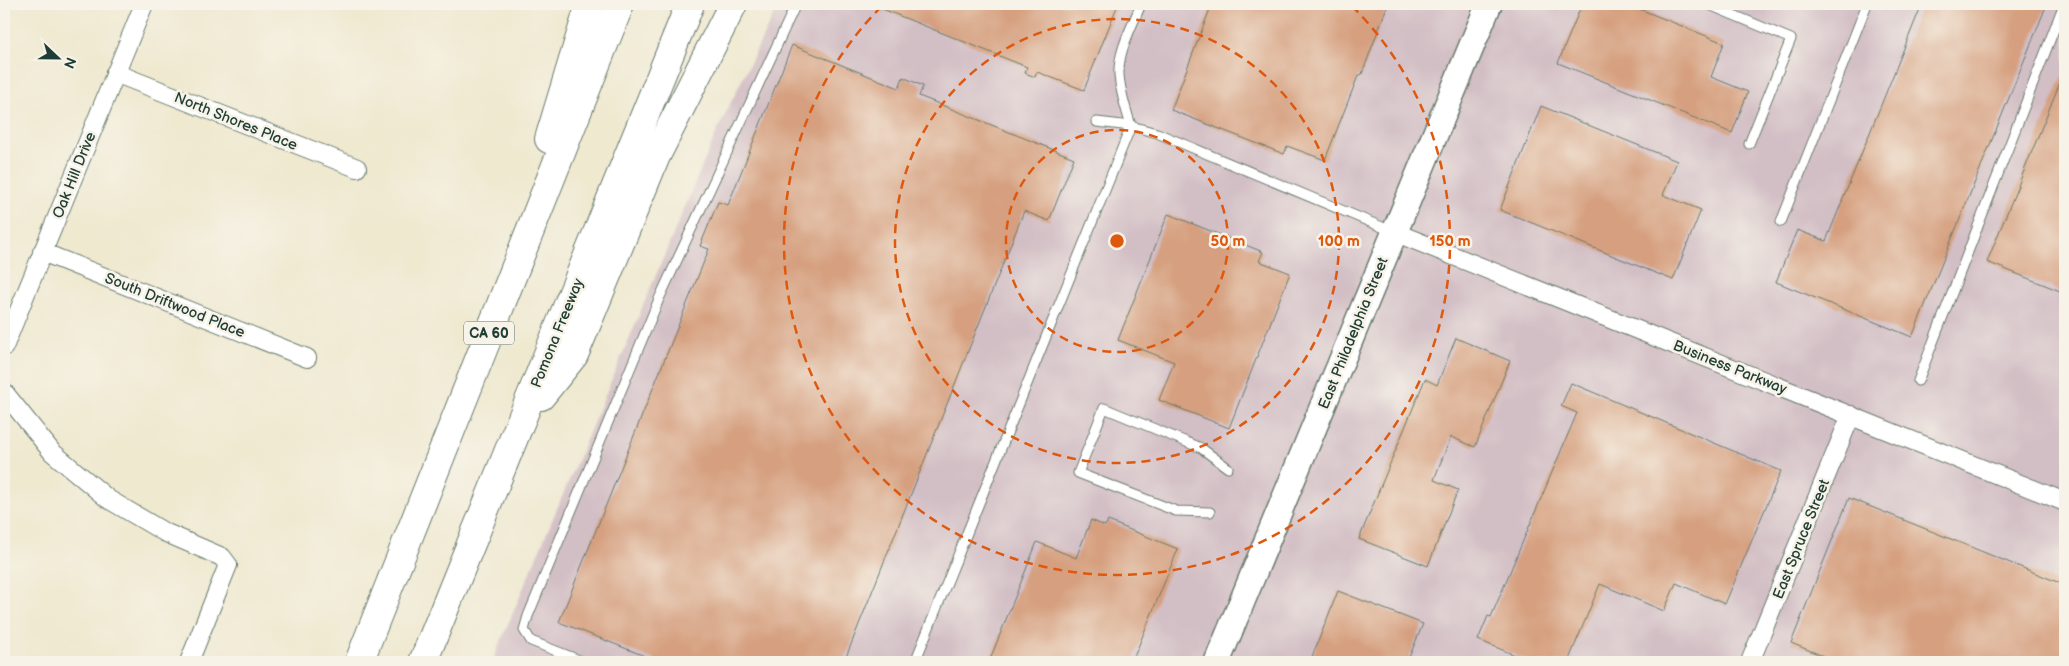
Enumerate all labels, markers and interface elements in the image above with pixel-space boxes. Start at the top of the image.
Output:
north arrow [32,32,82,82]
text: N [60,55,79,71]
street label: North Shores Place [171,88,300,155]
street label: Oak Hill Drive [48,129,100,221]
centre of rings [1108,232,1126,250]
text: 50 m [1211,232,1246,251]
text: 100 m [1318,232,1360,251]
text: 150 m [1429,232,1471,251]
street label: East Philadelphia Street [1314,254,1393,412]
street label: South Driftwood Place [102,269,248,342]
street label: Pomona Freeway [527,275,588,391]
road number: CA 60 [464,322,514,344]
street label: Business Parkway [1670,336,1790,399]
street label: East Spruce Street [1769,476,1834,602]

